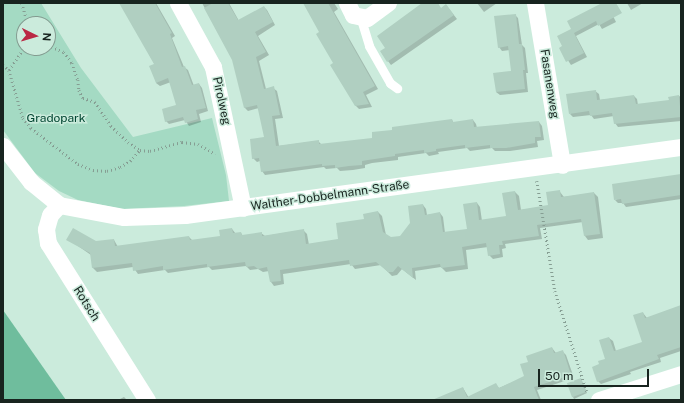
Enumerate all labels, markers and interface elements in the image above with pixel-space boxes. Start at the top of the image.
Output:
north arrow [16,16,56,56]
text: N [41,32,53,42]
street label: Fasanenweg [536,48,562,120]
street label: Pirolweg [209,76,233,126]
park label: Gradopark [27,112,85,126]
street label: Walther-Dobbelmann-Straße [250,178,410,214]
street label: Rotsch [70,284,102,324]
scale bar [540,361,651,387]
text: 50 m [545,369,573,383]

